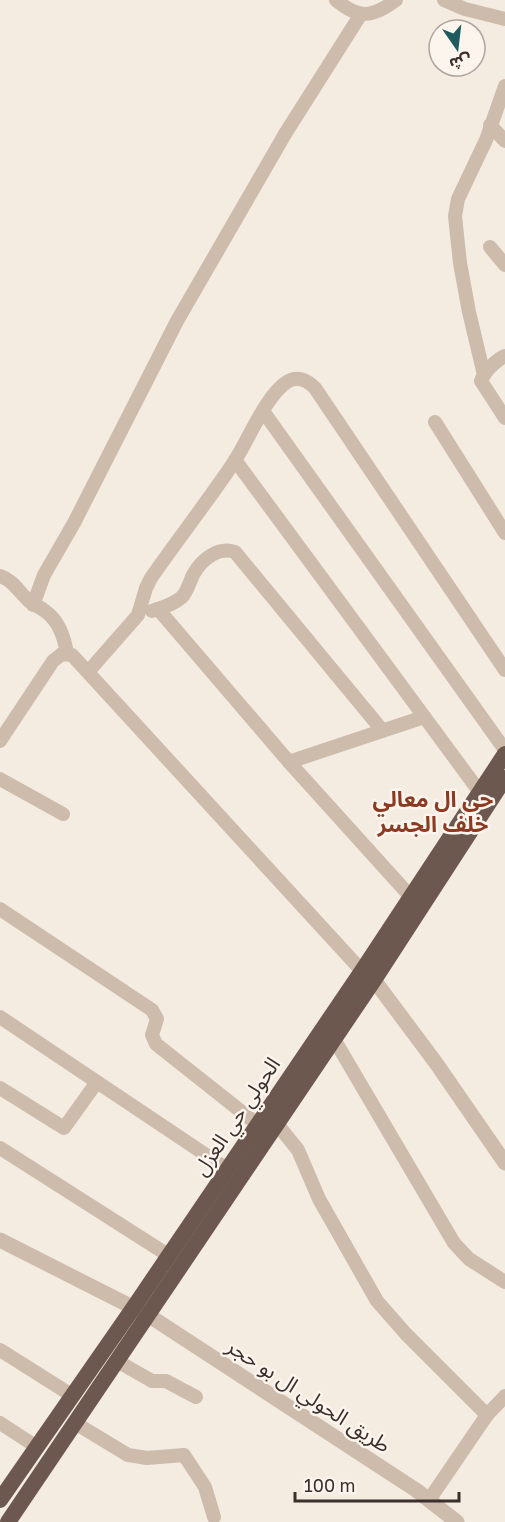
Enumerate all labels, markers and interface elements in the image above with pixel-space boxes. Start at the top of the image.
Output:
north arrow [427,18,487,78]
text: ش [447,50,474,75]
district label: حي ال معالي خلف الجسر [373,785,494,837]
street label: الحولي حي العزل [187,1052,288,1182]
street label: طريق الحولي ال بو حجر [219,1332,396,1461]
scale bar [295,1465,458,1503]
text: 100 m [304,1474,355,1496]

